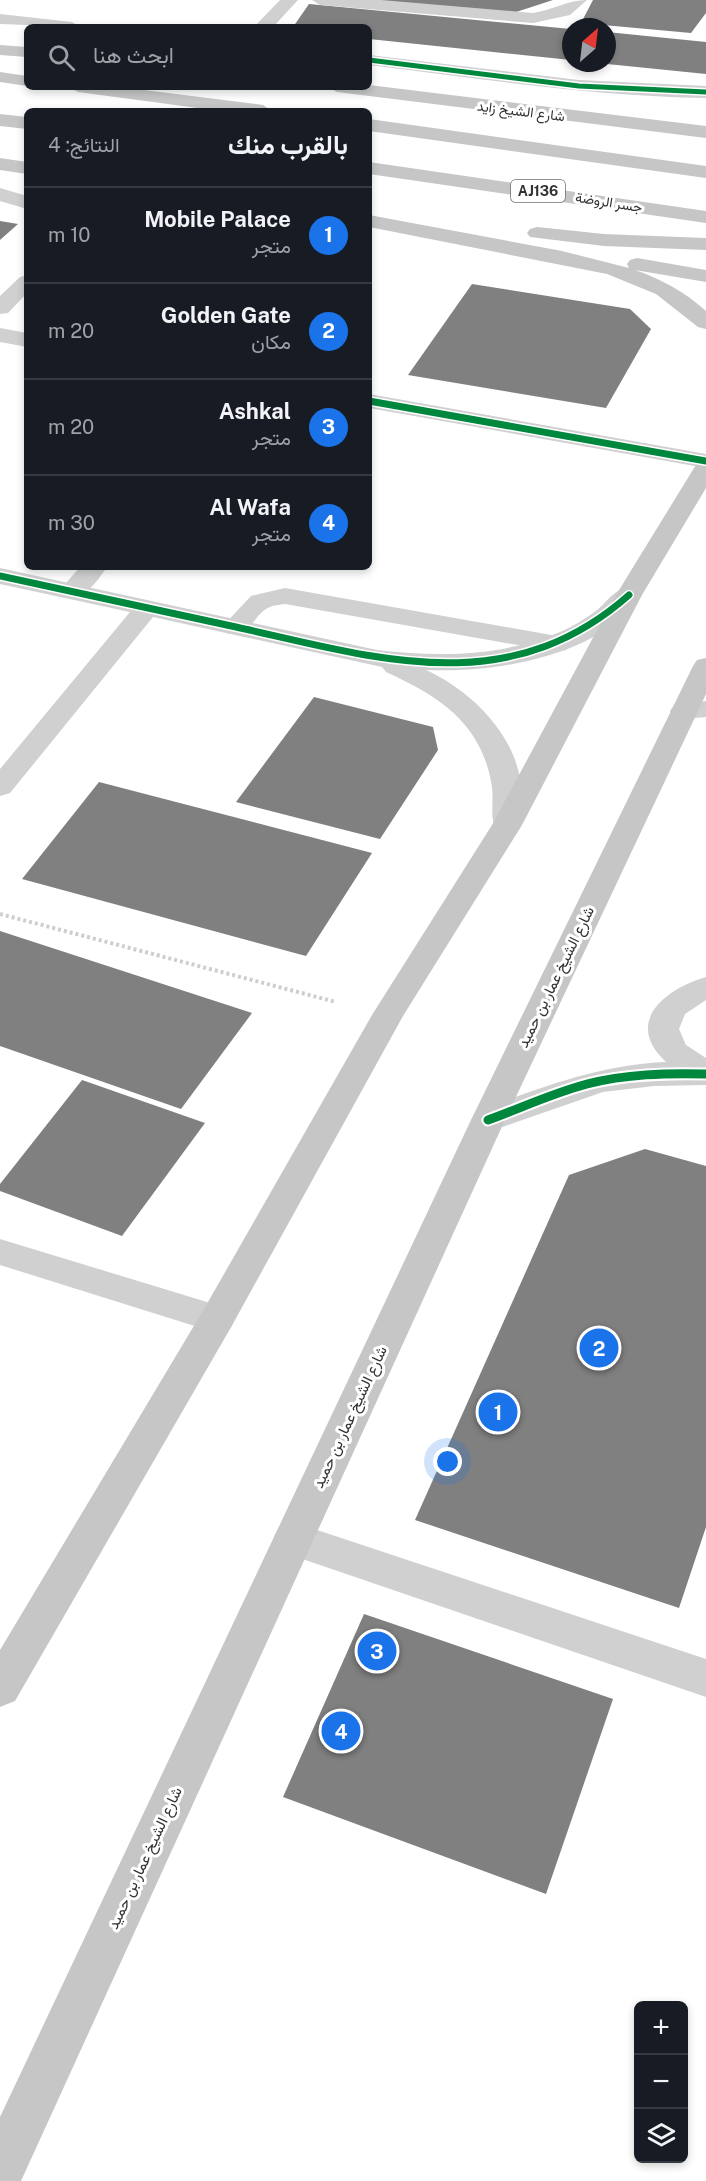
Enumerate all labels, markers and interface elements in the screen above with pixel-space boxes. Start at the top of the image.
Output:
north arrow [562,18,616,72]
search box [24,24,372,90]
icon: search [45,41,78,74]
text: ابحث هنا [93,42,174,68]
street label: شارع الشيخ زايد [476,98,566,127]
text: بالقرب منك [228,129,348,160]
text: النتائج: 4 [48,133,120,157]
road number: AJ136 [511,180,565,202]
street label: جسر الروضة [574,189,644,216]
text: Mobile Palace [144,206,291,232]
text: 10 m [48,223,91,247]
text: 1 [324,223,333,247]
text: متجر [252,234,291,258]
text: Golden Gate [161,302,291,328]
text: 20 m [48,319,94,343]
text: 2 [322,319,335,343]
text: مكان [251,330,291,354]
text: Ashkal [219,398,291,424]
text: 20 m [48,415,94,439]
text: 3 [322,415,335,439]
text: متجر [252,426,291,450]
text: Al Wafa [209,494,291,520]
text: 30 m [48,511,95,535]
text: 4 [322,511,335,535]
text: متجر [252,522,291,546]
street label: شارع الشيخ عمار بن حميد [514,903,600,1051]
pin: 2 [580,1326,618,1370]
street label: شارع الشيخ عمار بن حميد [309,1343,393,1492]
pin: 1 [478,1390,518,1434]
your location [433,1447,462,1476]
pin: 3 [358,1628,397,1674]
pin: 4 [322,1708,360,1754]
street label: شارع الشيخ عمار بن حميد [104,1784,188,1933]
map controls [634,2001,688,2163]
button: + [634,2001,688,2055]
button: − [634,2055,688,2109]
button: layers [634,2109,688,2163]

